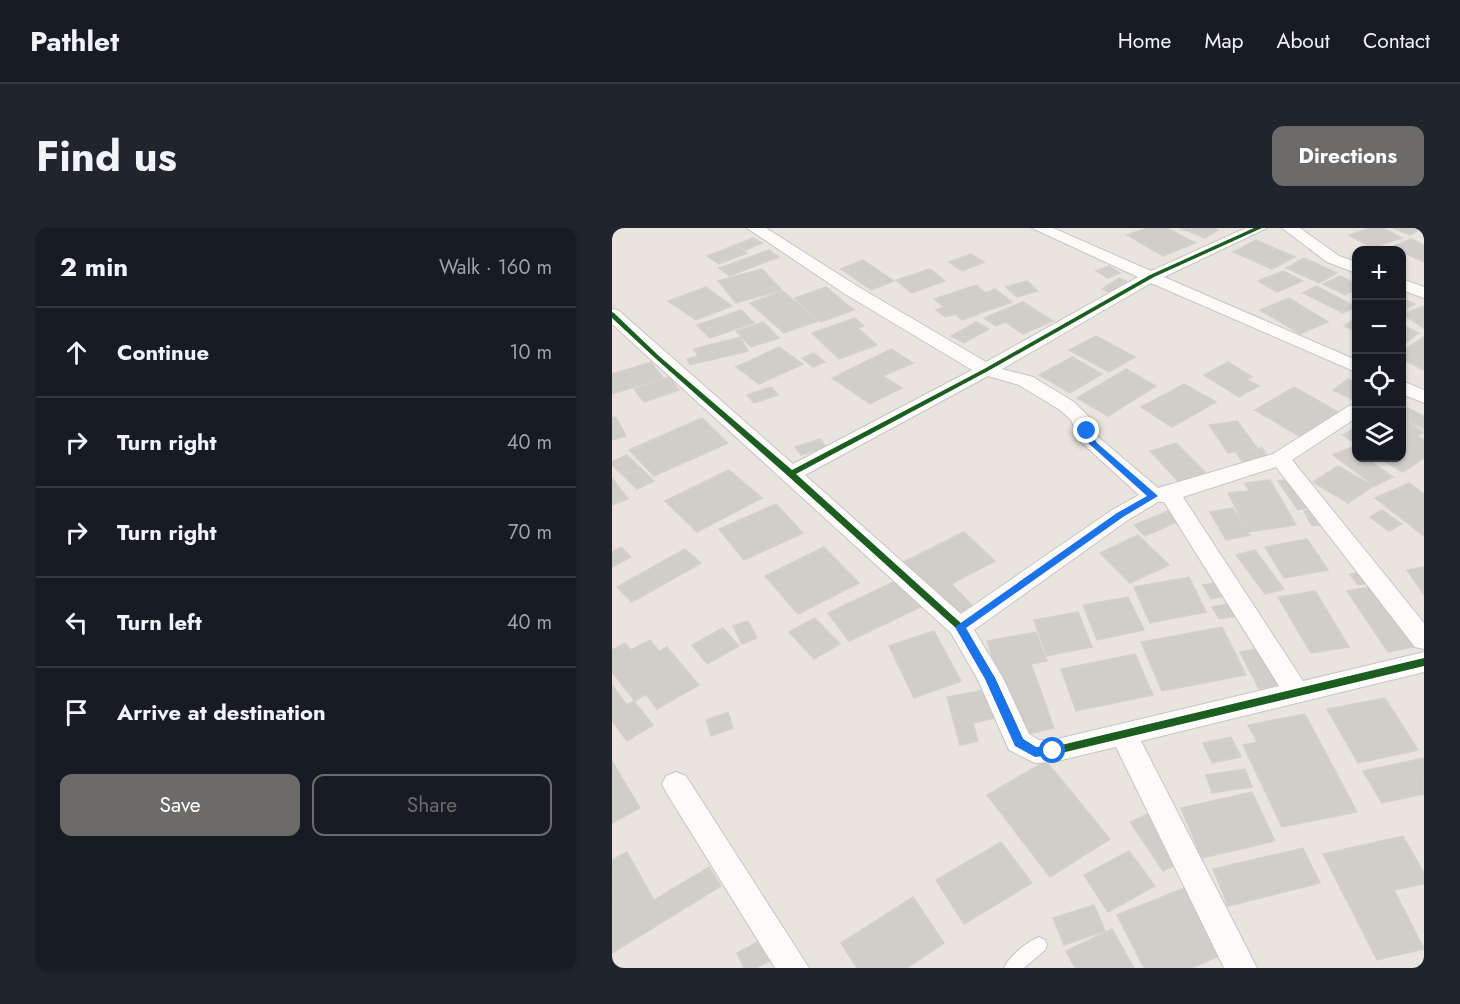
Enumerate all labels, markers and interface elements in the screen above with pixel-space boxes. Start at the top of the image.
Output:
text: Pathlet [30,21,119,62]
text: Home [1118,26,1171,56]
text: Map [1204,26,1244,56]
text: About [1277,26,1330,56]
text: Contact [1363,26,1430,56]
text: Find us [36,126,177,187]
button: Directions [1272,126,1424,186]
map controls [1352,246,1406,462]
button: + [1352,246,1406,300]
text: 2 min [60,248,128,286]
text: Walk · 160 m [439,253,552,282]
button: − [1352,300,1406,354]
icon: ahead [60,336,93,369]
text: Continue [117,336,209,368]
text: 10 m [509,338,552,367]
button: locate [1352,354,1406,408]
button: layers [1352,408,1406,462]
route end [1073,417,1099,443]
icon: right [60,426,93,459]
text: Turn right [117,426,217,458]
text: 40 m [507,428,552,457]
icon: right [60,516,93,549]
text: Turn right [117,516,217,548]
text: 70 m [508,518,552,547]
icon: left [60,606,93,639]
text: Turn left [117,606,202,638]
text: 40 m [507,608,552,637]
icon: arrive [60,696,93,729]
text: Arrive at destination [117,696,326,728]
route start [1039,737,1065,763]
button: Save [60,774,300,836]
button: Share [312,774,552,836]

